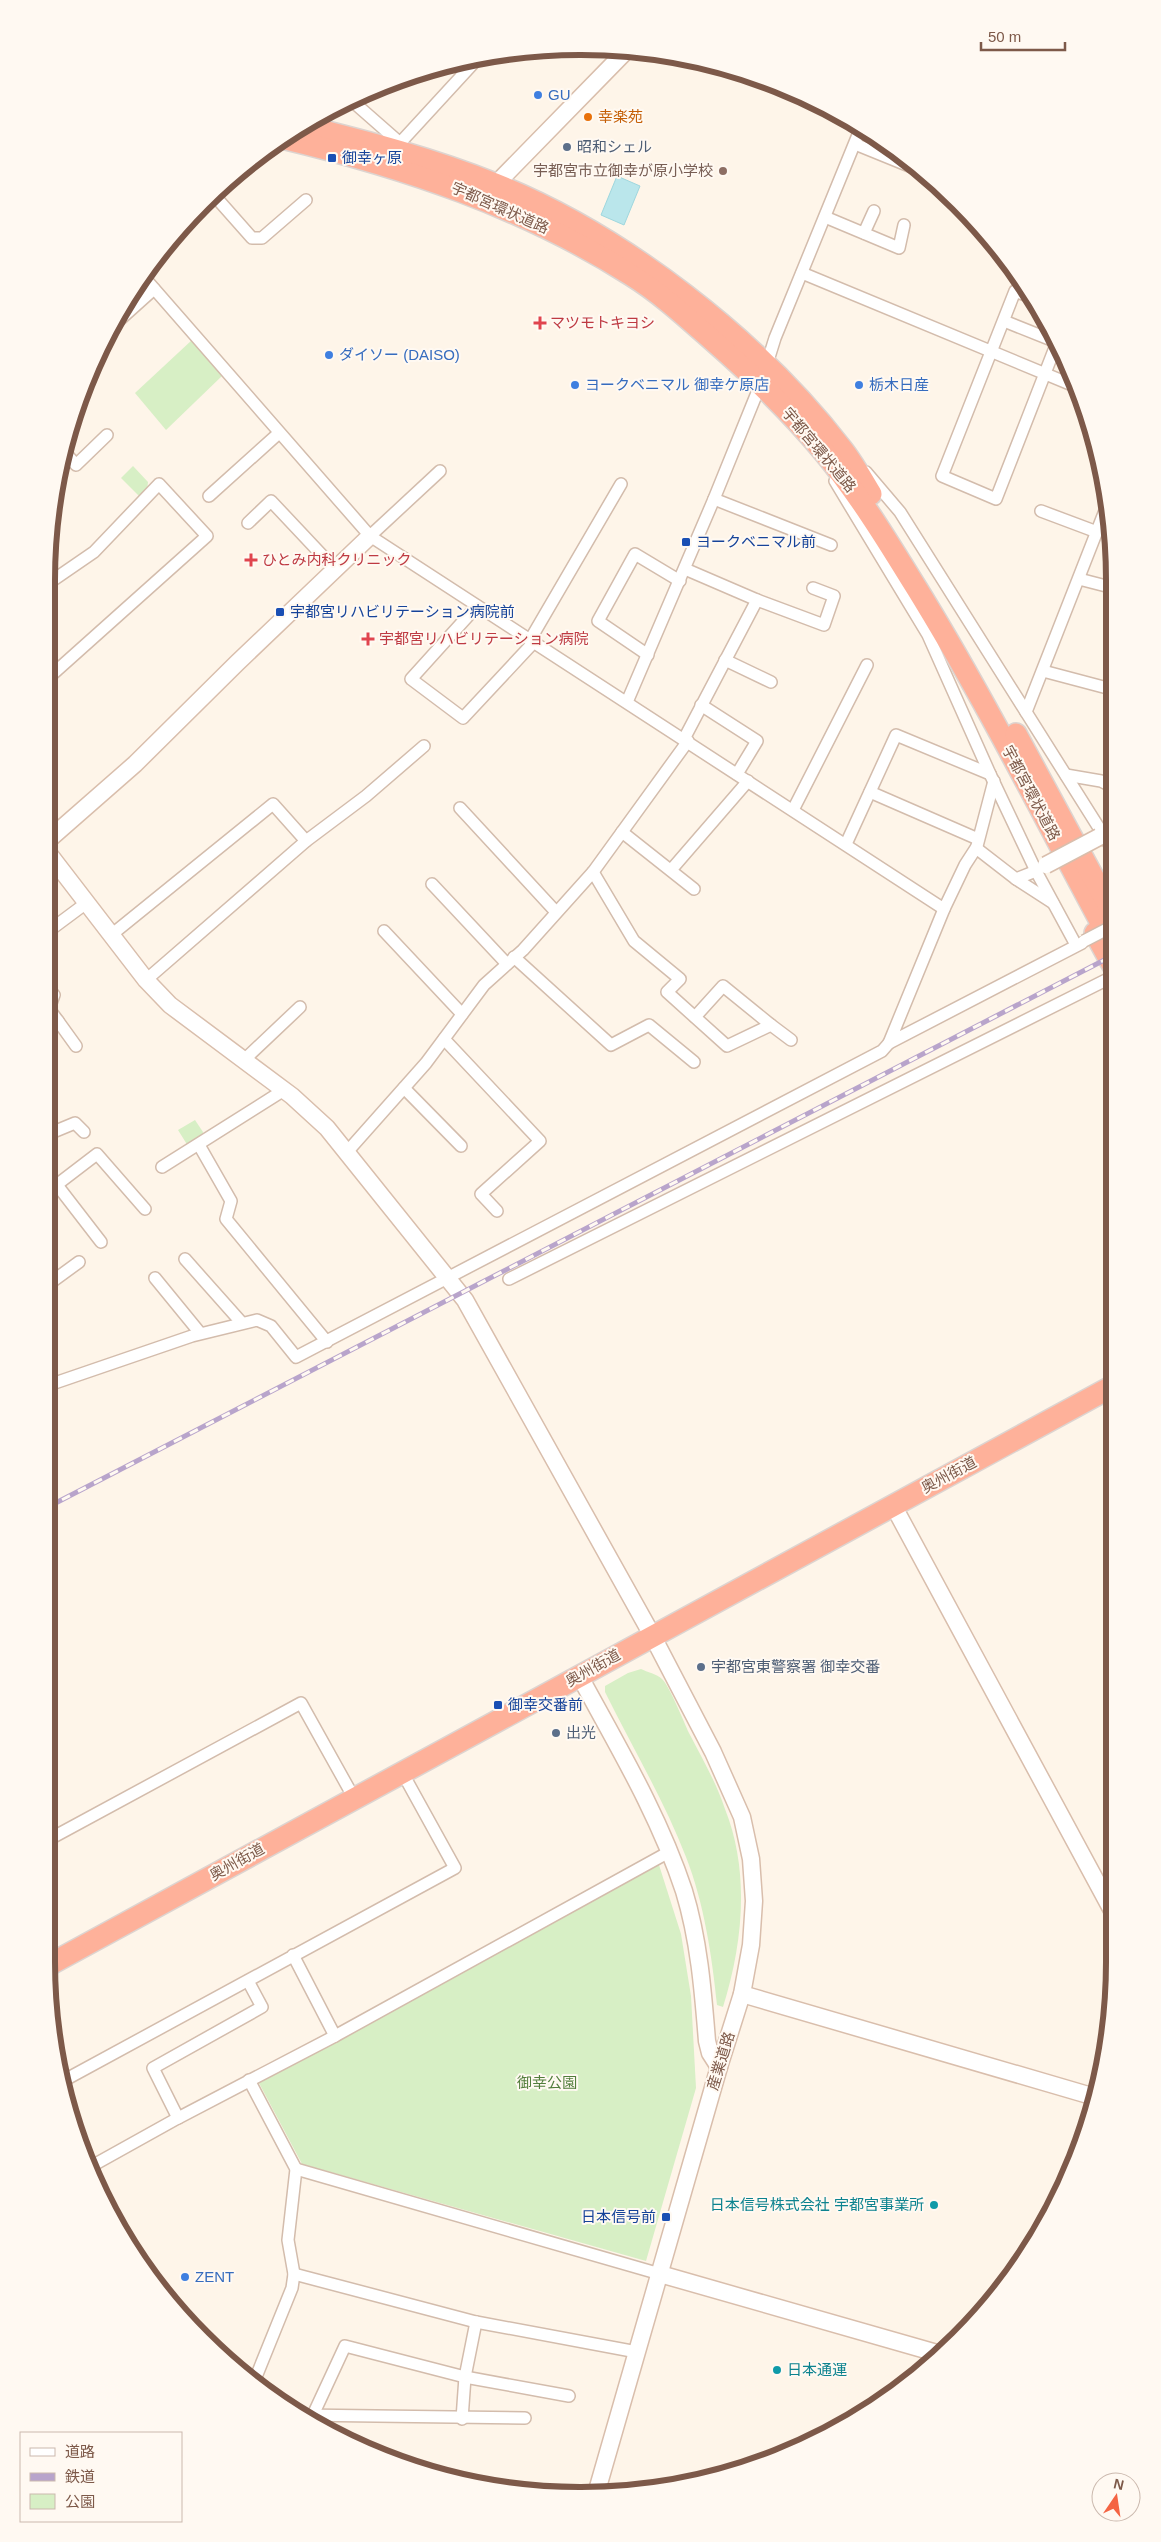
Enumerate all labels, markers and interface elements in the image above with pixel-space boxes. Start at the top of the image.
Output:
scale bar [981,20,1065,52]
text: 50 m [988,28,1021,45]
place label: GU [548,86,571,103]
marker: GU [532,89,544,101]
place label: 幸楽苑 [598,108,643,125]
marker: 幸楽苑 [582,111,594,123]
place label: 昭和シェル [577,138,652,155]
marker: 昭和シェル [561,141,573,153]
place label: 御幸ヶ原 [342,149,402,166]
marker: 御幸ヶ原 [326,152,338,164]
place label: 宇都宮市立御幸が原小学校 [533,162,713,179]
marker: 宇都宮市立御幸が原小学校 [717,165,729,177]
street label: 宇都宮環状道路 [449,178,552,237]
place label: マツモトキヨシ [550,314,655,331]
marker: マツモトキヨシ [534,317,546,329]
place label: ダイソー (DAISO) [339,346,460,363]
marker: ダイソー (DAISO) [323,349,335,361]
place label: ヨークベニマル 御幸ケ原店 [585,376,769,393]
place label: 栃木日産 [869,376,929,393]
marker: ヨークベニマル 御幸ケ原店 [569,379,581,391]
marker: 栃木日産 [853,379,865,391]
street label: 宇都宮環状道路 [779,404,860,495]
place label: ヨークベニマル前 [696,533,816,550]
marker: ヨークベニマル前 [680,536,692,548]
place label: ひとみ内科クリニック [262,551,412,568]
marker: ひとみ内科クリニック [244,553,258,567]
place label: 宇都宮リハビリテーション病院前 [290,603,515,620]
marker: 宇都宮リハビリテーション病院前 [274,606,286,618]
place label: 宇都宮リハビリテーション病院 [379,630,589,647]
marker: 宇都宮リハビリテーション病院 [361,632,375,646]
street label: 宇都宮環状道路 [999,742,1064,843]
street label: 奥州街道 [918,1453,979,1496]
street label: 奥州街道 [562,1646,623,1690]
place label: 宇都宮東警察署 御幸交番 [711,1658,880,1675]
marker: 宇都宮東警察署 御幸交番 [695,1661,707,1673]
place label: 御幸交番前 [508,1696,583,1713]
marker: 御幸交番前 [492,1699,504,1711]
place label: 出光 [566,1724,596,1741]
marker: 出光 [550,1727,562,1739]
street label: 奥州街道 [206,1840,267,1884]
street label: 産業道路 [704,2030,737,2092]
park label: 御幸公園 [517,2074,577,2091]
place label: 日本信号株式会社 宇都宮事業所 [710,2196,924,2213]
marker: 日本信号株式会社 宇都宮事業所 [928,2199,940,2211]
place label: 日本信号前 [581,2208,656,2225]
marker: 日本信号前 [660,2211,672,2223]
place label: ZENT [195,2268,234,2285]
marker: ZENT [179,2271,191,2283]
place label: 日本通運 [787,2361,847,2378]
marker: 日本通運 [771,2364,783,2376]
legend [20,2432,182,2522]
text: 道路 [65,2443,95,2460]
text: 鉄道 [65,2468,95,2485]
north arrow [1091,2472,1141,2522]
text: N [1112,2475,1126,2493]
text: 公園 [65,2493,95,2510]

